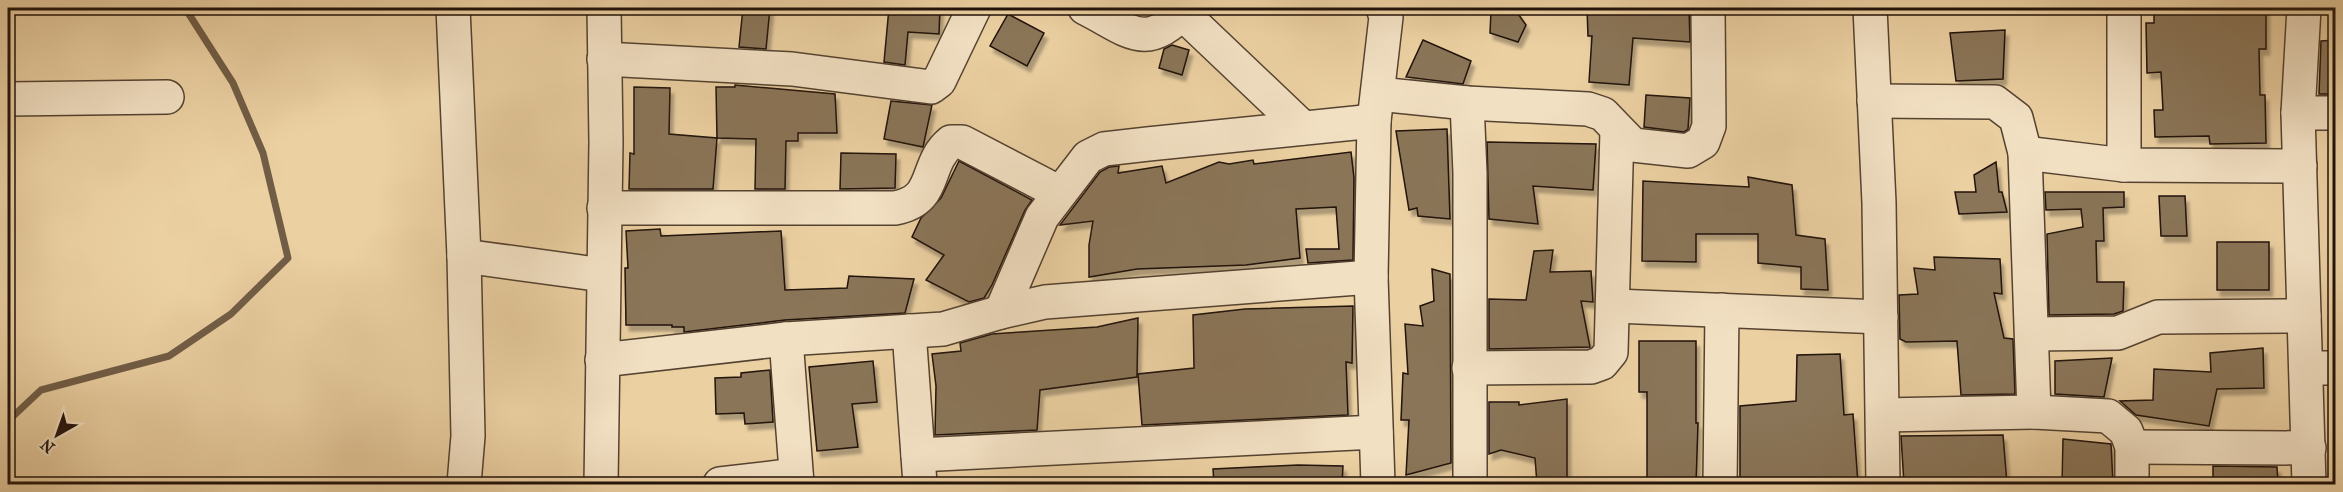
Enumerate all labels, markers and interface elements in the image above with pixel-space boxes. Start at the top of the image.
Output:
north arrow [27,405,87,465]
text: N [36,434,58,457]

